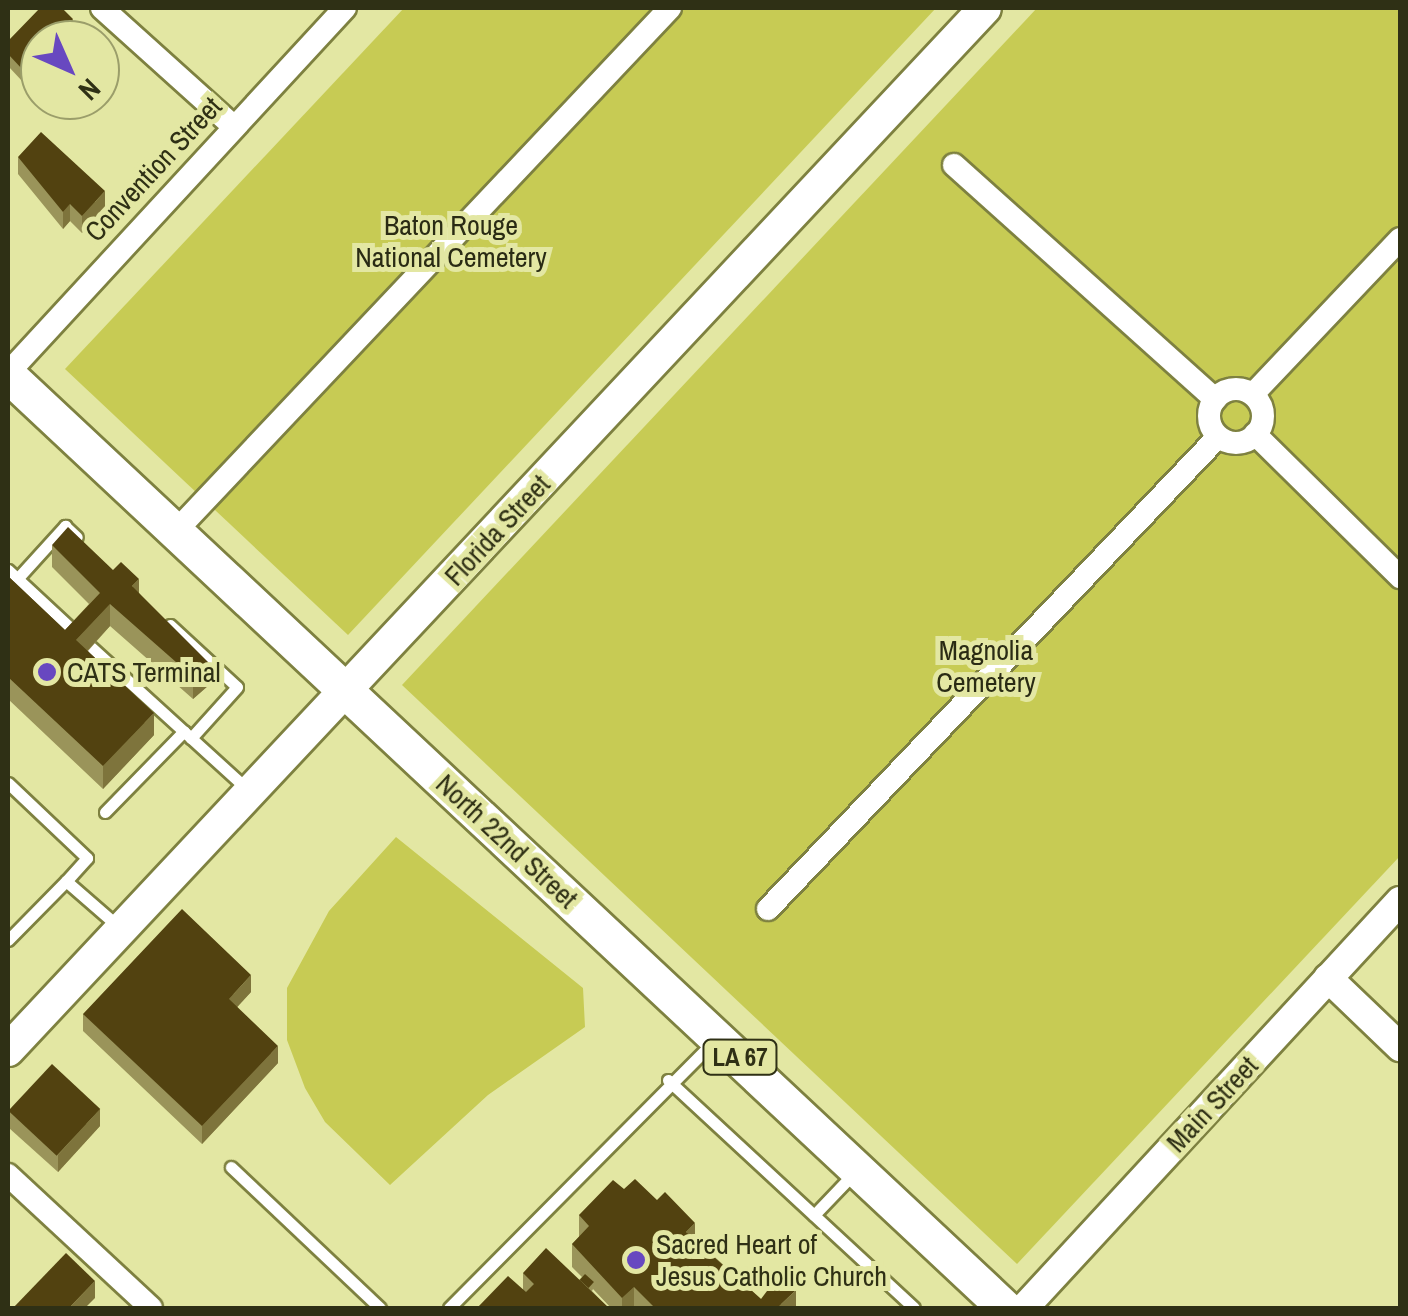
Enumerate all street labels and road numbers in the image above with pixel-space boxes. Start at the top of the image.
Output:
street label: Convention Street [78,90,228,248]
street label: Florida Street [437,468,557,592]
street label: North 22nd Street [429,767,585,915]
road number: LA 67 [700,1037,780,1077]
street label: Main Street [1159,1049,1265,1159]

